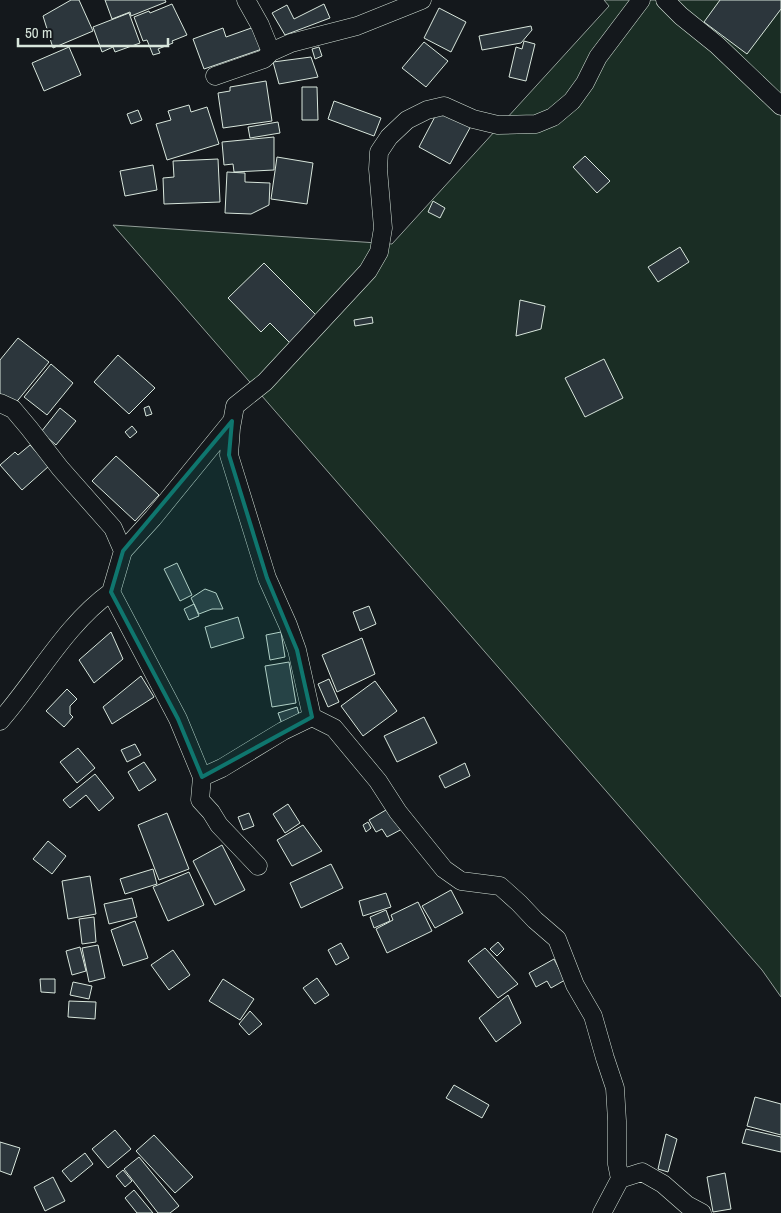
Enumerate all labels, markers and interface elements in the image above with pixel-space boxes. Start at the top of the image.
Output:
scale bar [18,15,168,47]
text: 50 m [25,22,52,43]

